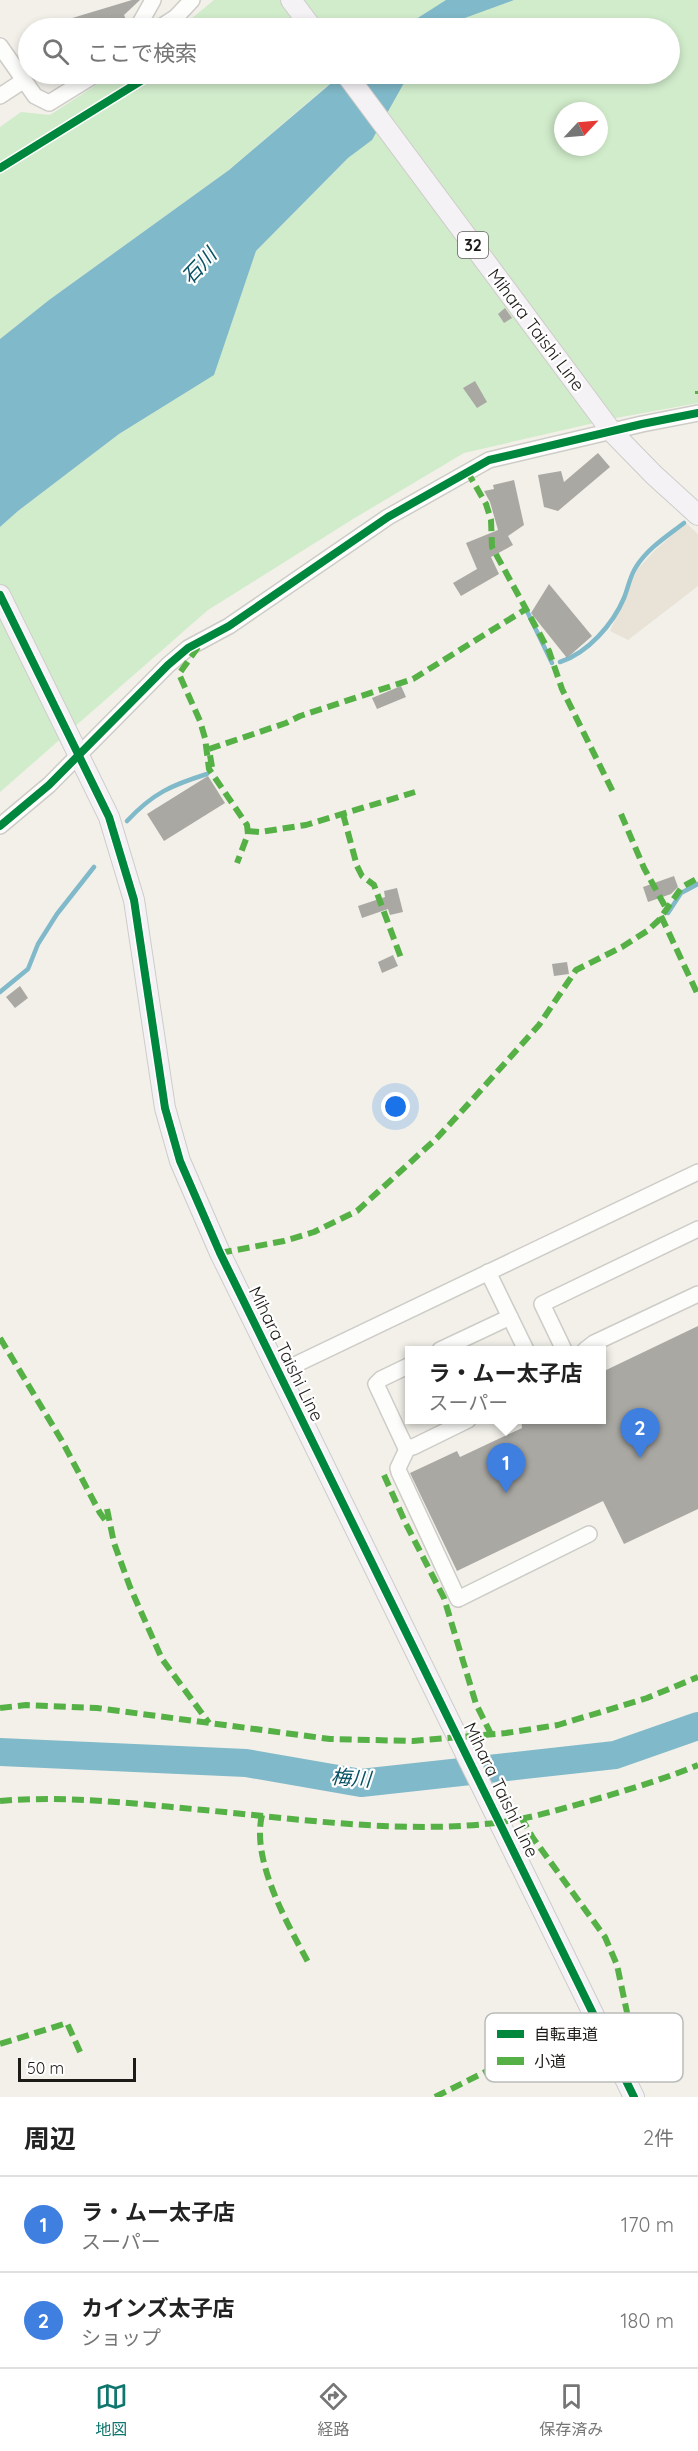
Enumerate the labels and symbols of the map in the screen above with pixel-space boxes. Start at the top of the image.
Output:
north arrow [554,102,608,156]
road number: 32 [458,232,488,258]
water label: 石川 [176,241,223,289]
street label: Mihara Taishi Line [483,264,590,396]
your location [381,1092,410,1121]
street label: Mihara Taishi Line [244,1282,329,1425]
pin: 2 [620,1408,660,1458]
pin: 1 [486,1444,526,1493]
street label: Mihara Taishi Line [459,1718,544,1861]
water label: 梅川 [330,1764,374,1792]
legend [485,2013,683,2082]
text: 自転車道 [534,2024,598,2044]
text: 小道 [534,2051,566,2071]
scale bar [18,2055,136,2082]

